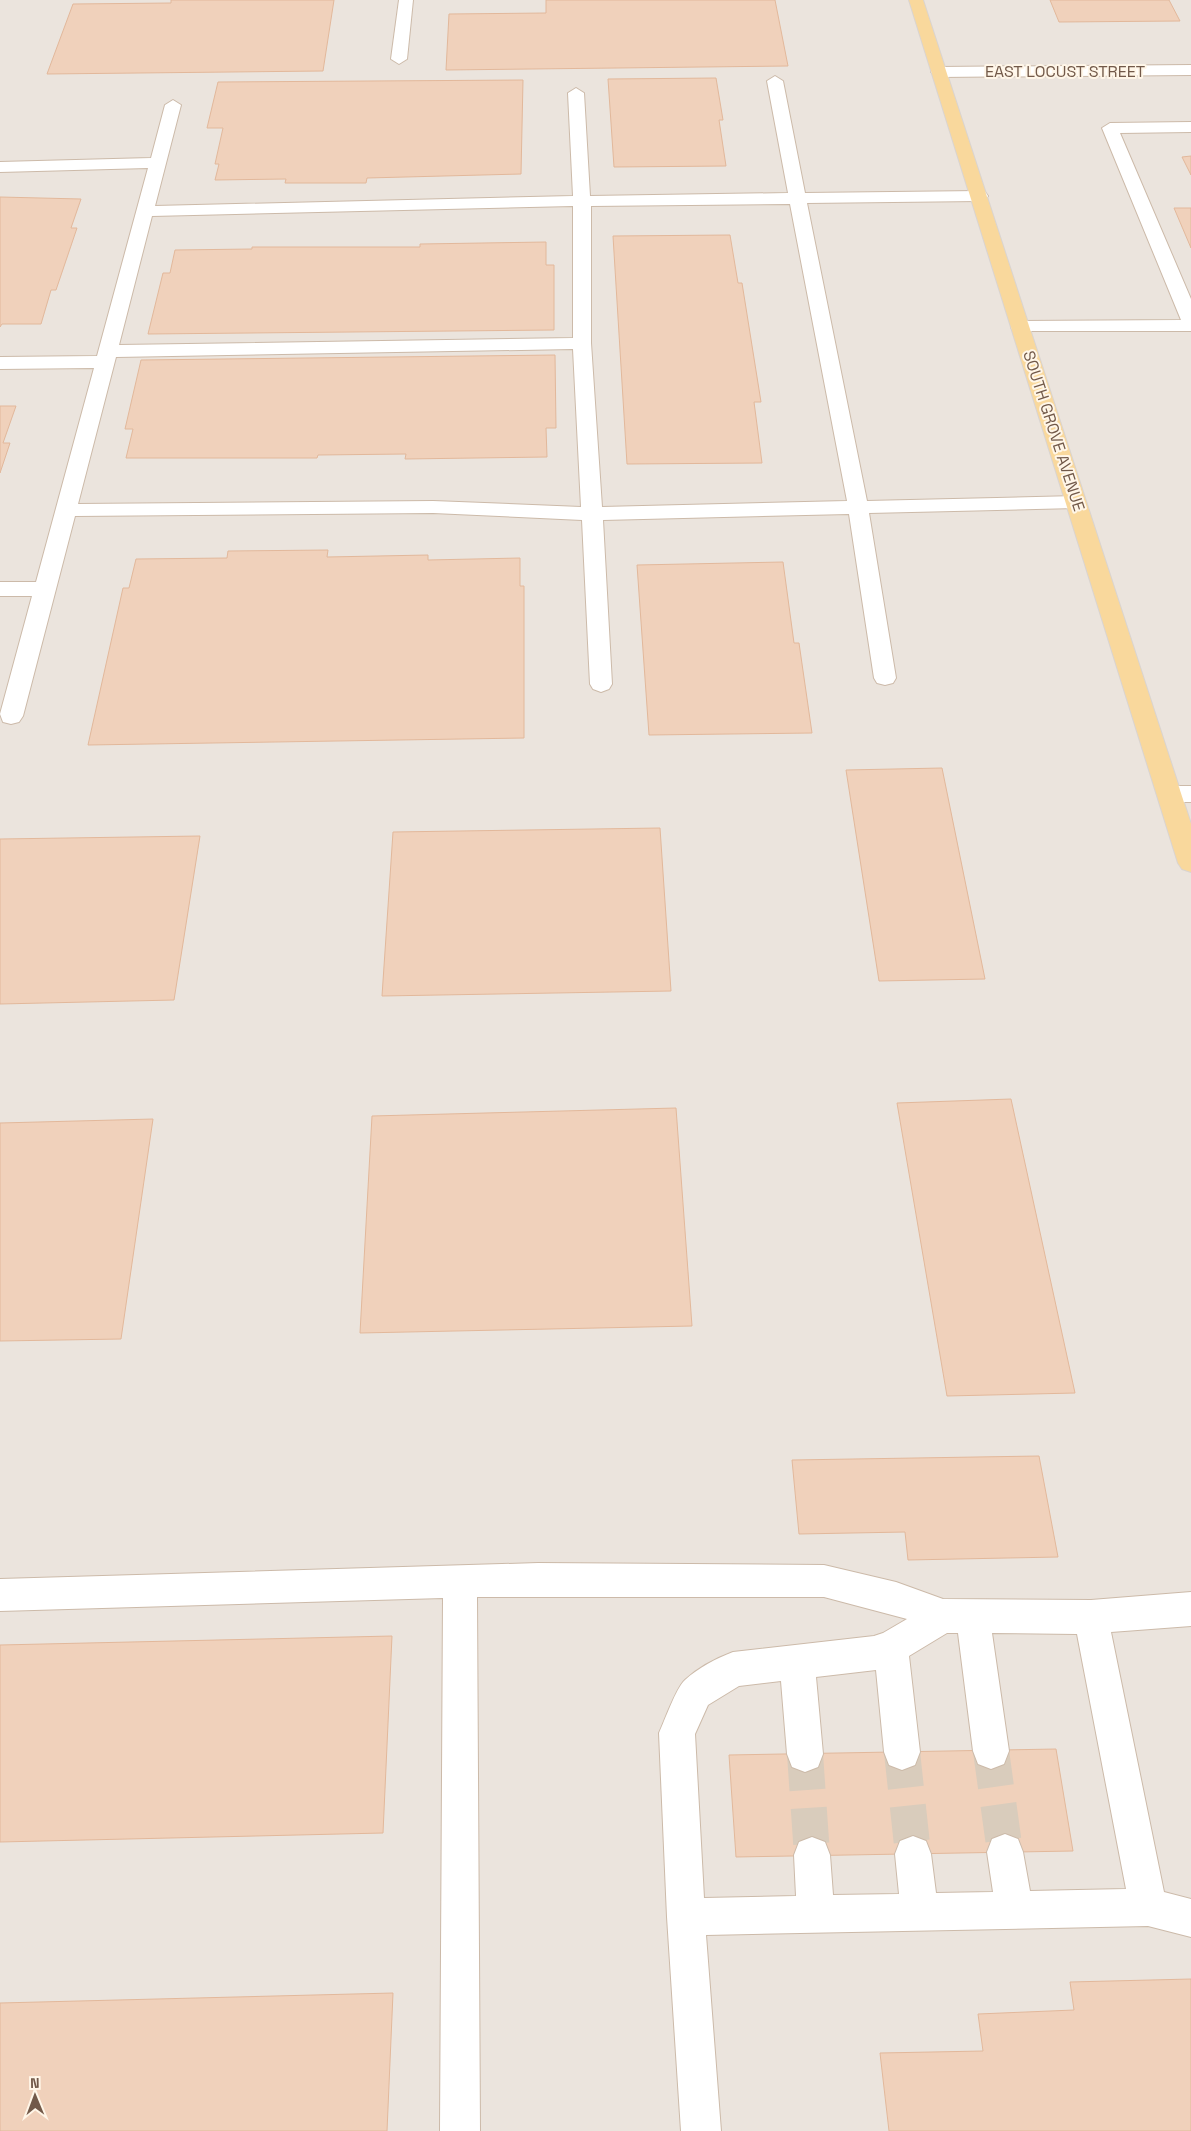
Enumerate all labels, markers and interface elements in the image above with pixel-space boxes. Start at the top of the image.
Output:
street label: EAST LOCUST STREET [985,61,1145,82]
street label: SOUTH GROVE AVENUE [1018,348,1090,514]
north arrow [10,2071,60,2121]
text: N [30,2074,40,2092]

